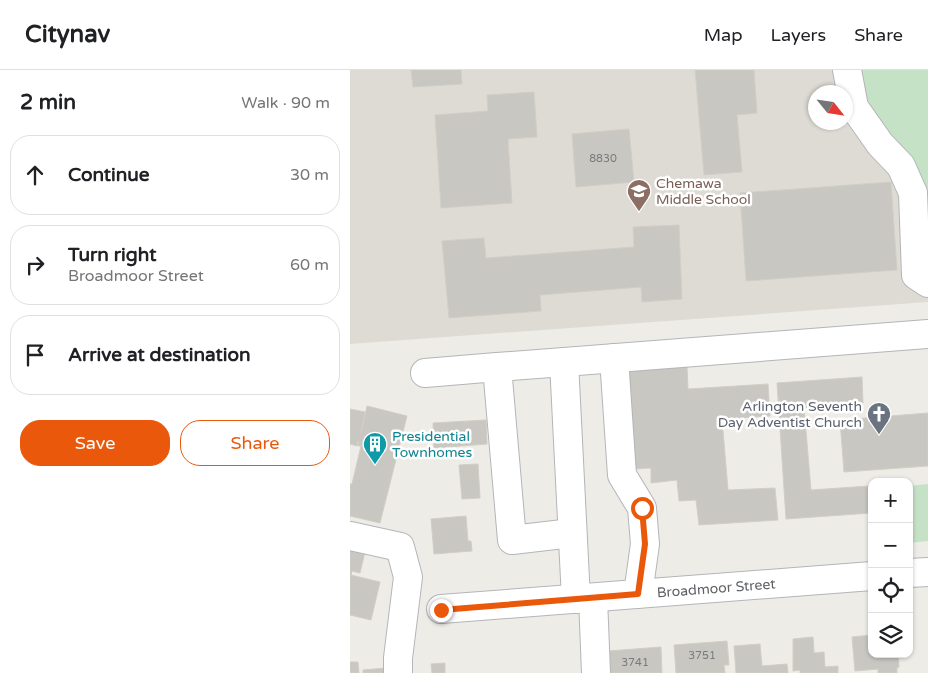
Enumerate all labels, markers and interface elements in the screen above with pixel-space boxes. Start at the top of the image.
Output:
text: Citynav [25,20,110,49]
text: Map [704,24,743,46]
text: Layers [771,24,826,46]
text: Share [854,24,903,46]
north arrow [808,85,853,130]
text: 2 min [20,90,76,115]
text: Walk · 90 m [241,93,330,113]
house number: 8830 [589,152,617,165]
icon: ahead [21,161,49,189]
text: Continue [68,164,150,186]
text: 30 m [290,165,329,185]
place label: Chemawa Middle School [656,175,751,208]
school or university icon: Chemawa Middle School [626,178,652,212]
text: Turn right [68,244,156,266]
icon: right [21,251,49,279]
text: 60 m [290,255,329,275]
text: Broadmoor Street [68,266,204,286]
icon: arrive [21,341,49,369]
text: Arrive at destination [68,344,251,366]
place label: Arlington Seventh Day Adventist Church [718,398,862,431]
church icon: Arlington Seventh Day Adventist Church [866,401,892,435]
button: Save [20,420,170,466]
button: Share [180,420,330,466]
place label: Presidential Townhomes [392,428,472,461]
building icon: Presidential Townhomes [362,431,388,465]
map controls [868,478,913,658]
button: + [868,478,913,523]
route start [631,497,654,520]
button: − [868,523,913,568]
button: locate [868,568,913,613]
street label: Broadmoor Street [656,575,777,601]
route end [430,599,453,622]
button: layers [868,613,913,658]
house number: 3751 [688,649,716,662]
house number: 3741 [621,656,649,669]

